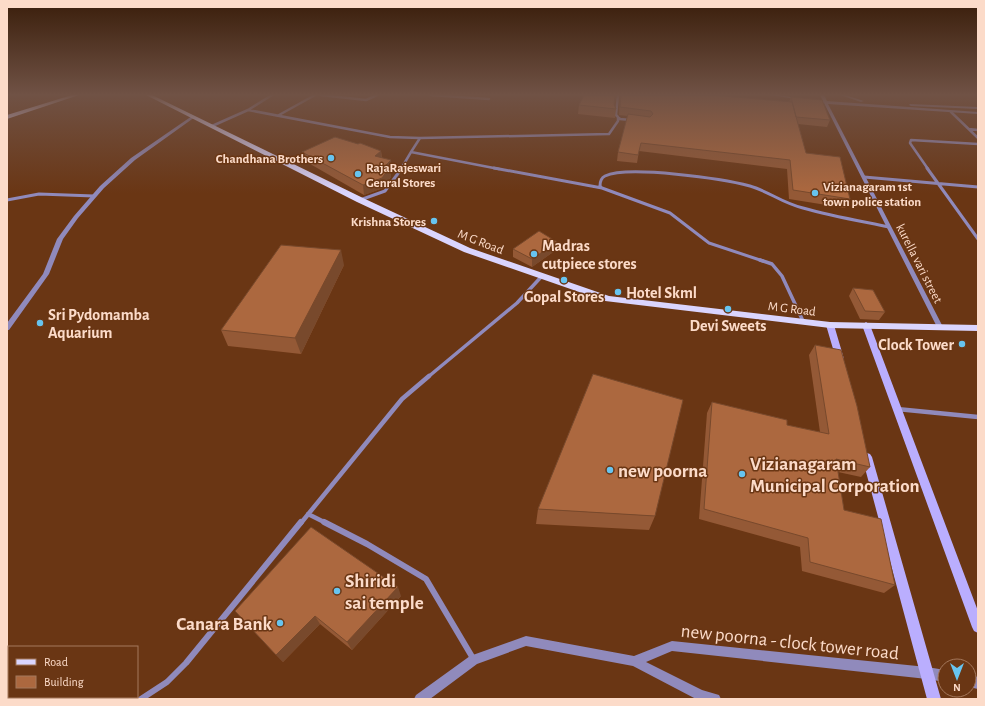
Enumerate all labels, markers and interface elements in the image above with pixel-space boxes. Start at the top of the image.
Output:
place label: Chandhana Brothers [216,153,323,166]
marker: Chandhana Brothers [326,153,336,163]
place label: RajaRajeswari Genral Stores [366,162,441,190]
marker: RajaRajeswari Genral Stores [353,169,363,179]
place label: Vizianagaram 1st town police station [823,181,921,209]
marker: Vizianagaram 1st town police station [810,188,820,198]
place label: Krishna Stores [351,216,426,229]
marker: Krishna Stores [429,216,439,226]
street label: kurella vari street [893,222,944,305]
street label: M G Road [456,228,506,257]
place label: Madras cutpiece stores [542,238,637,272]
marker: Madras cutpiece stores [529,249,539,259]
marker: Gopal Stores [559,275,569,285]
place label: Hotel Skml [626,285,697,301]
marker: Hotel Skml [613,287,623,297]
place label: Gopal Stores [524,289,604,305]
street label: M G Road [767,300,817,319]
marker: Devi Sweets [723,304,733,314]
place label: Sri Pydomamba Aquarium [48,307,150,341]
marker: Sri Pydomamba Aquarium [35,318,45,328]
place label: Devi Sweets [690,318,766,334]
place label: Clock Tower [878,337,954,353]
marker: Clock Tower [957,339,967,349]
place label: Vizianagaram Municipal Corporation [750,455,919,496]
place label: new poorna [618,462,707,481]
marker: new poorna [605,465,615,475]
marker: Vizianagaram Municipal Corporation [737,469,747,479]
place label: Shiridi sai temple [345,572,424,613]
marker: Shiridi sai temple [332,586,342,596]
place label: Canara Bank [176,615,273,634]
marker: Canara Bank [275,618,285,628]
street label: new poorna - clock tower road [680,622,900,663]
legend [8,646,138,698]
text: Road [44,656,68,668]
north arrow [937,658,977,698]
text: Building [44,676,84,688]
text: N [953,682,961,693]

